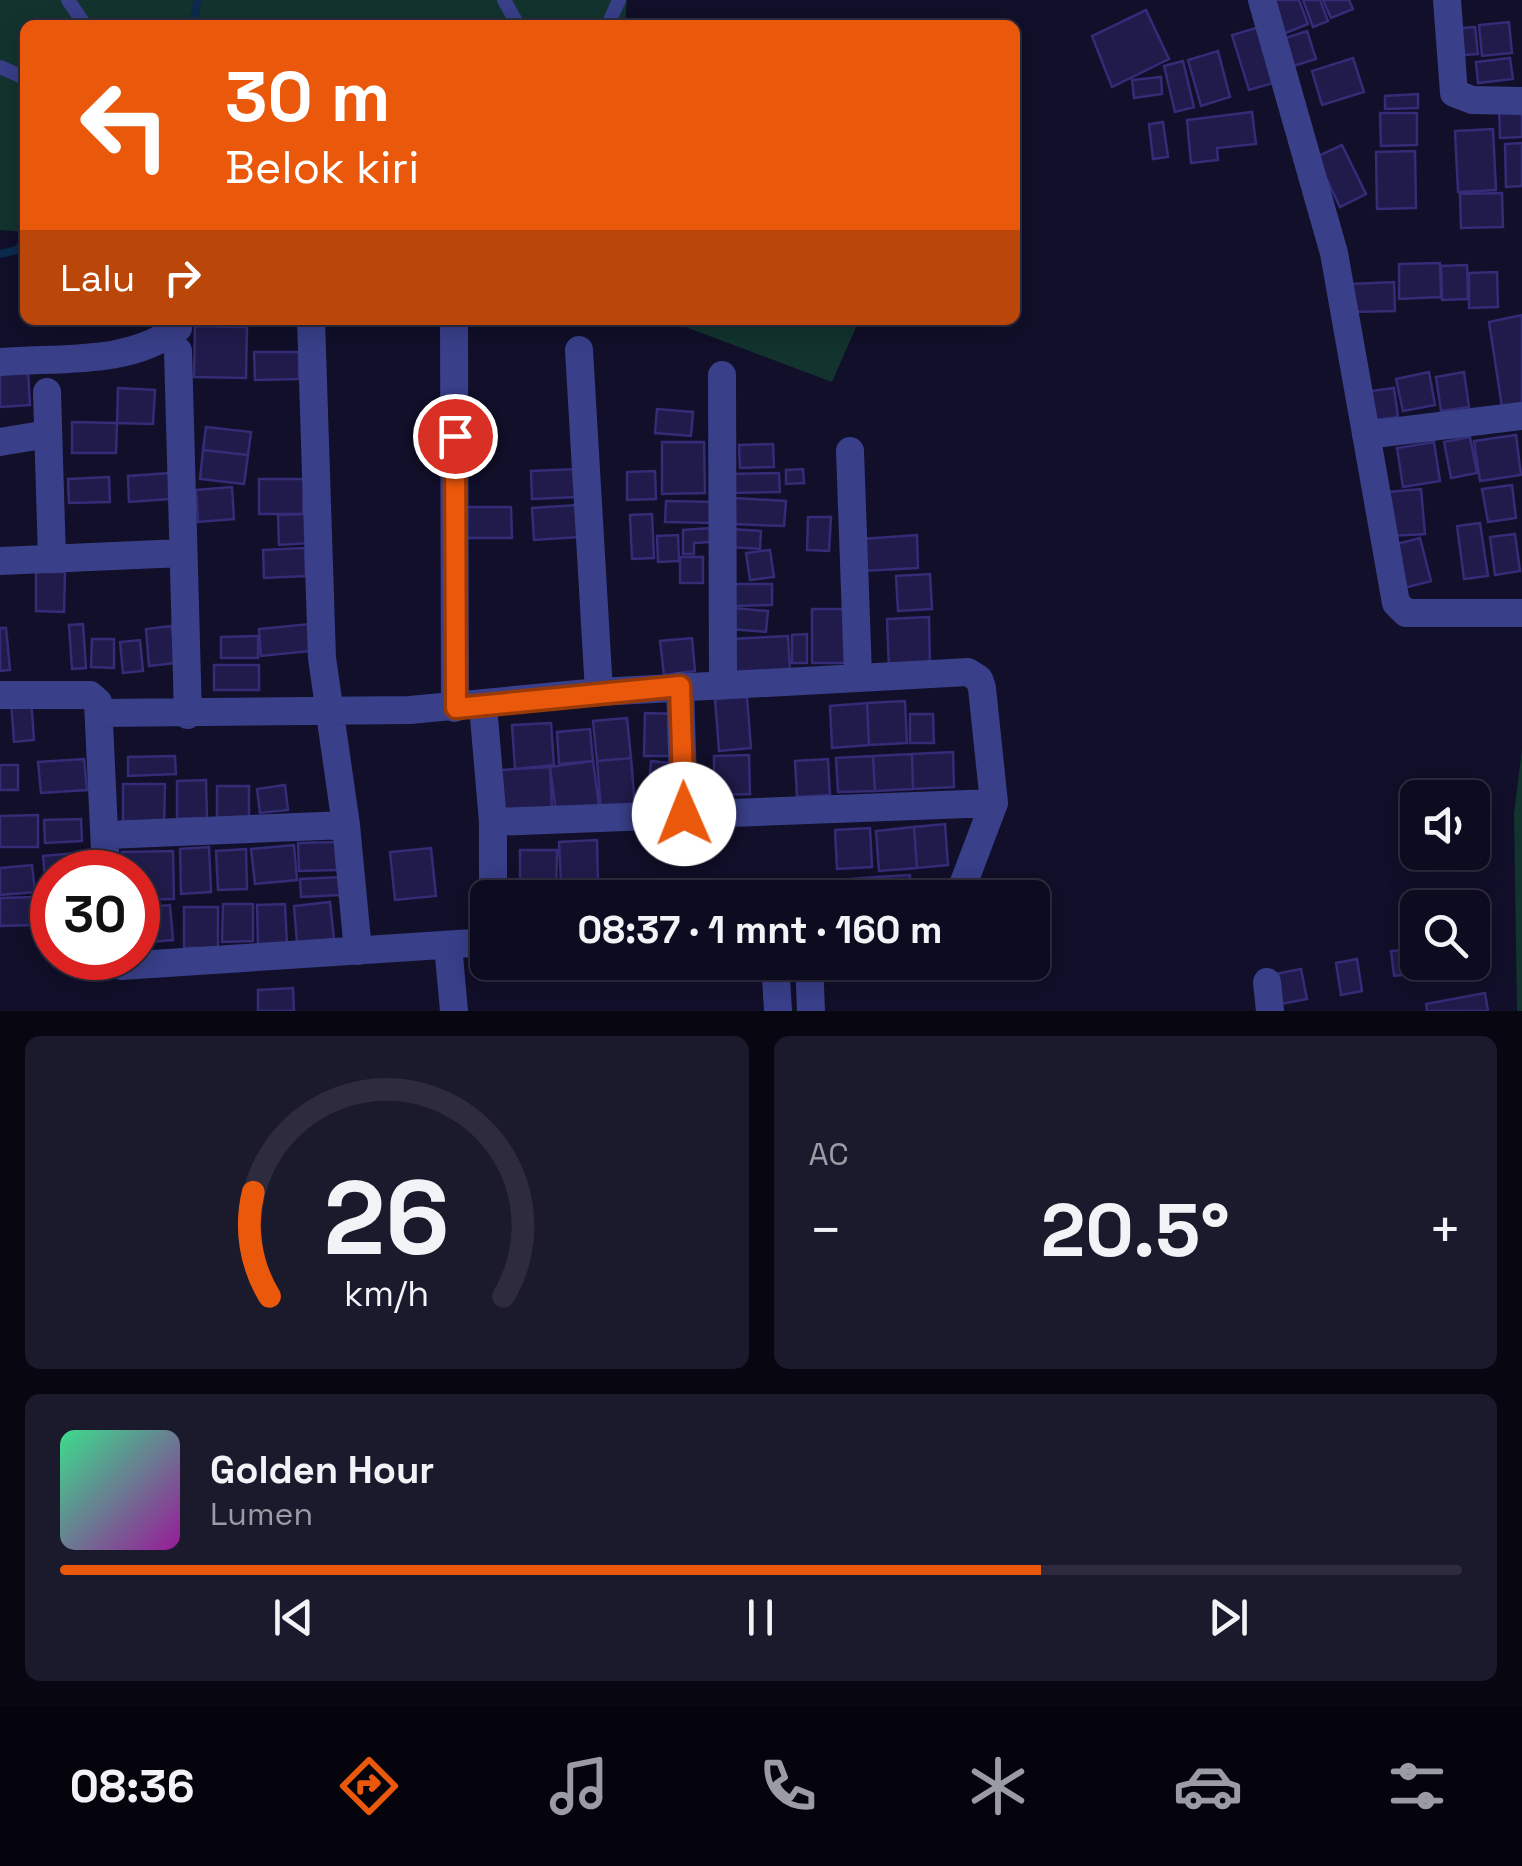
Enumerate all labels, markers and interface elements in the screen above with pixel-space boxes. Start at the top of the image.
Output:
text: 30 m [225,52,390,141]
icon: left [60,60,190,190]
text: Belok kiri [225,139,419,196]
icon: right [155,250,210,305]
text: Lalu [60,254,135,302]
pin [413,394,498,479]
icon: arrive [428,409,483,464]
position arrow [632,762,736,866]
map controls [1400,780,1490,980]
button: sound [1400,780,1490,870]
speed limit sign: 30 [30,850,160,980]
button: search [1400,890,1490,980]
text: 08:37 · 1 mnt · 160 m [578,906,942,954]
text: AC [809,1134,849,1174]
text: 26 [324,1152,450,1284]
text: 20.5° [1041,1182,1230,1278]
text: − [809,1195,843,1265]
text: + [1428,1195,1462,1265]
text: km/h [344,1271,429,1316]
text: Golden Hour [210,1446,434,1494]
text: Lumen [210,1494,313,1534]
icon: previous [266,1590,321,1645]
icon: pause [733,1590,788,1645]
icon: next [1201,1590,1256,1645]
icon: directions [334,1751,404,1821]
icon: music [544,1751,614,1821]
icon: phone [753,1751,823,1821]
icon: climate [963,1751,1033,1821]
icon: car [1173,1751,1243,1821]
icon: filters [1382,1751,1452,1821]
text: 08:36 [70,1758,195,1815]

